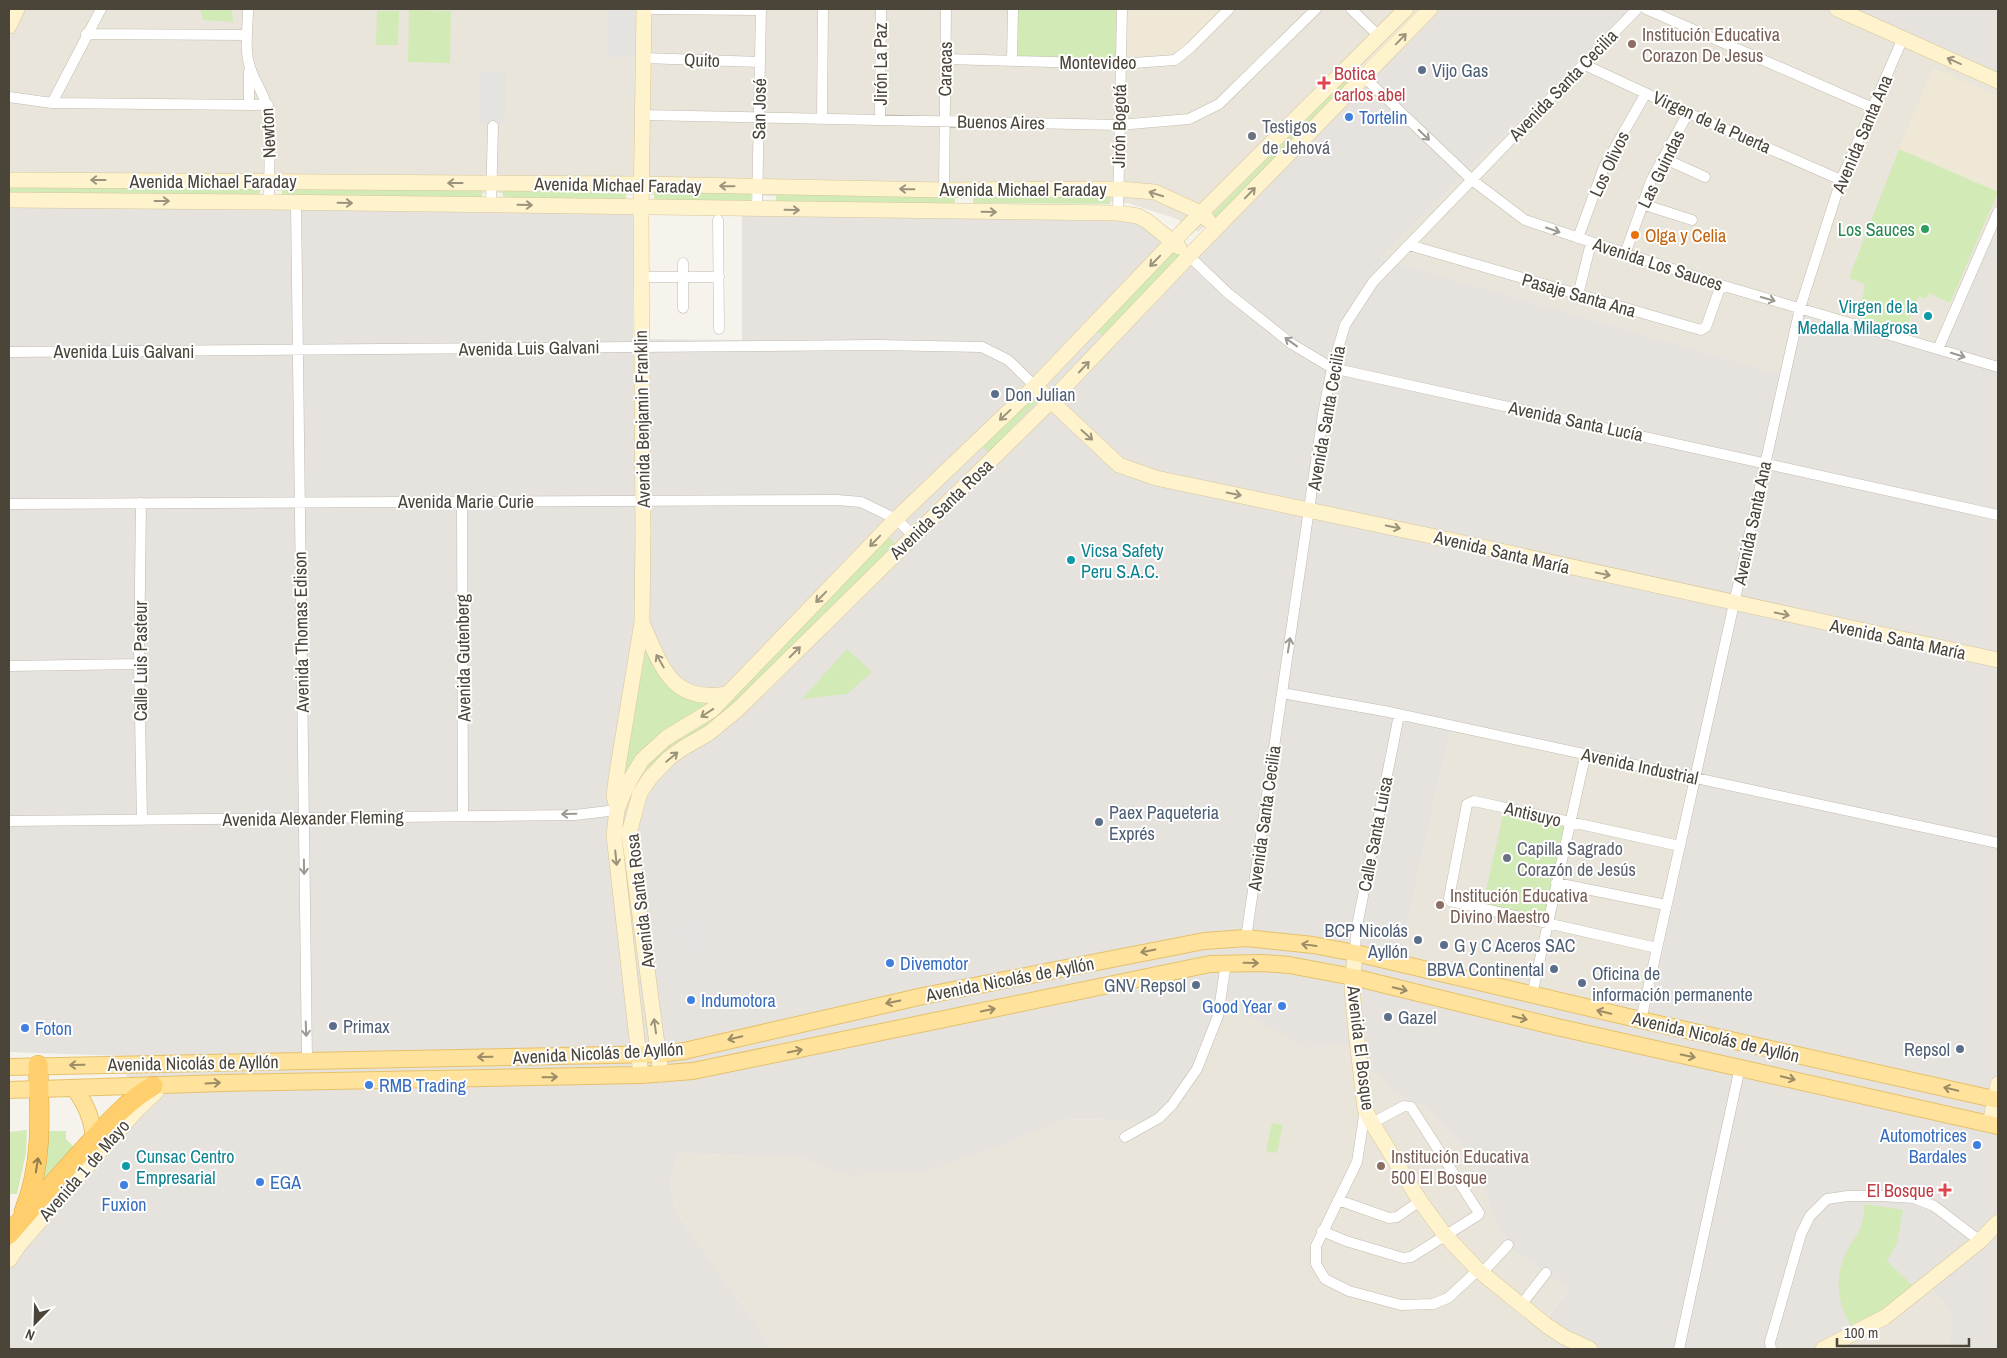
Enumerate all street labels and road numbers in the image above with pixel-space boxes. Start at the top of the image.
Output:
street label: Jirón La Paz [868,23,893,105]
street label: Avenida Santa Cecilia [1502,24,1623,147]
street label: Caracas [932,41,958,97]
street label: Quito [684,47,720,73]
street label: Montevideo [1059,50,1137,75]
street label: Avenida Santa Ana [1825,71,1898,198]
street label: San José [746,78,772,140]
street label: Jirón Bogotá [1106,84,1132,168]
street label: Virgen de la Puerta [1649,85,1775,159]
street label: Newton [254,107,282,159]
street label: Buenos Aires [957,109,1045,135]
street label: Las Guindas [1631,126,1691,212]
street label: Los Olivos [1583,127,1635,201]
street label: Avenida Michael Faraday [128,169,297,194]
street label: Avenida Michael Faraday [533,171,702,199]
street label: Avenida Michael Faraday [938,177,1107,202]
street label: Avenida Los Sauces [1589,231,1726,297]
street label: Pasaje Santa Ana [1519,267,1639,323]
street label: Avenida Benjamin Franklin [628,330,656,509]
street label: Avenida Luis Galvani [457,334,600,362]
street label: Avenida Luis Galvani [53,339,194,364]
street label: Avenida Santa Cecilia [1301,344,1351,493]
street label: Avenida Santa Lucía [1506,394,1646,447]
street label: Avenida Santa Rosa [883,453,998,566]
street label: Avenida Santa Ana [1726,459,1777,588]
street label: Avenida Marie Curie [397,489,534,514]
street label: Avenida Santa María [1431,524,1572,580]
street label: Avenida Thomas Edison [287,551,315,714]
street label: Avenida Gutenberg [449,593,477,723]
street label: Calle Luis Pasteur [128,601,153,721]
street label: Avenida Santa María [1827,612,1968,666]
street label: Avenida Industrial [1578,741,1701,791]
street label: Avenida Santa Cecilia [1241,744,1287,893]
street label: Calle Santa Luisa [1352,774,1398,894]
street label: Antisuyo [1501,795,1564,833]
street label: Avenida Alexander Fleming [221,804,405,832]
street label: Avenida Santa Rosa [619,832,661,971]
street label: Avenida Nicolás de Ayllón [923,950,1096,1008]
street label: Avenida El Bosque [1341,983,1381,1112]
street label: Avenida Nicolás de Ayllón [1629,1005,1802,1068]
street label: Avenida Nicolás de Ayllón [511,1036,684,1070]
street label: Avenida Nicolás de Ayllón [106,1049,279,1077]
street label: Avenida 1 de Mayo [32,1114,135,1227]

